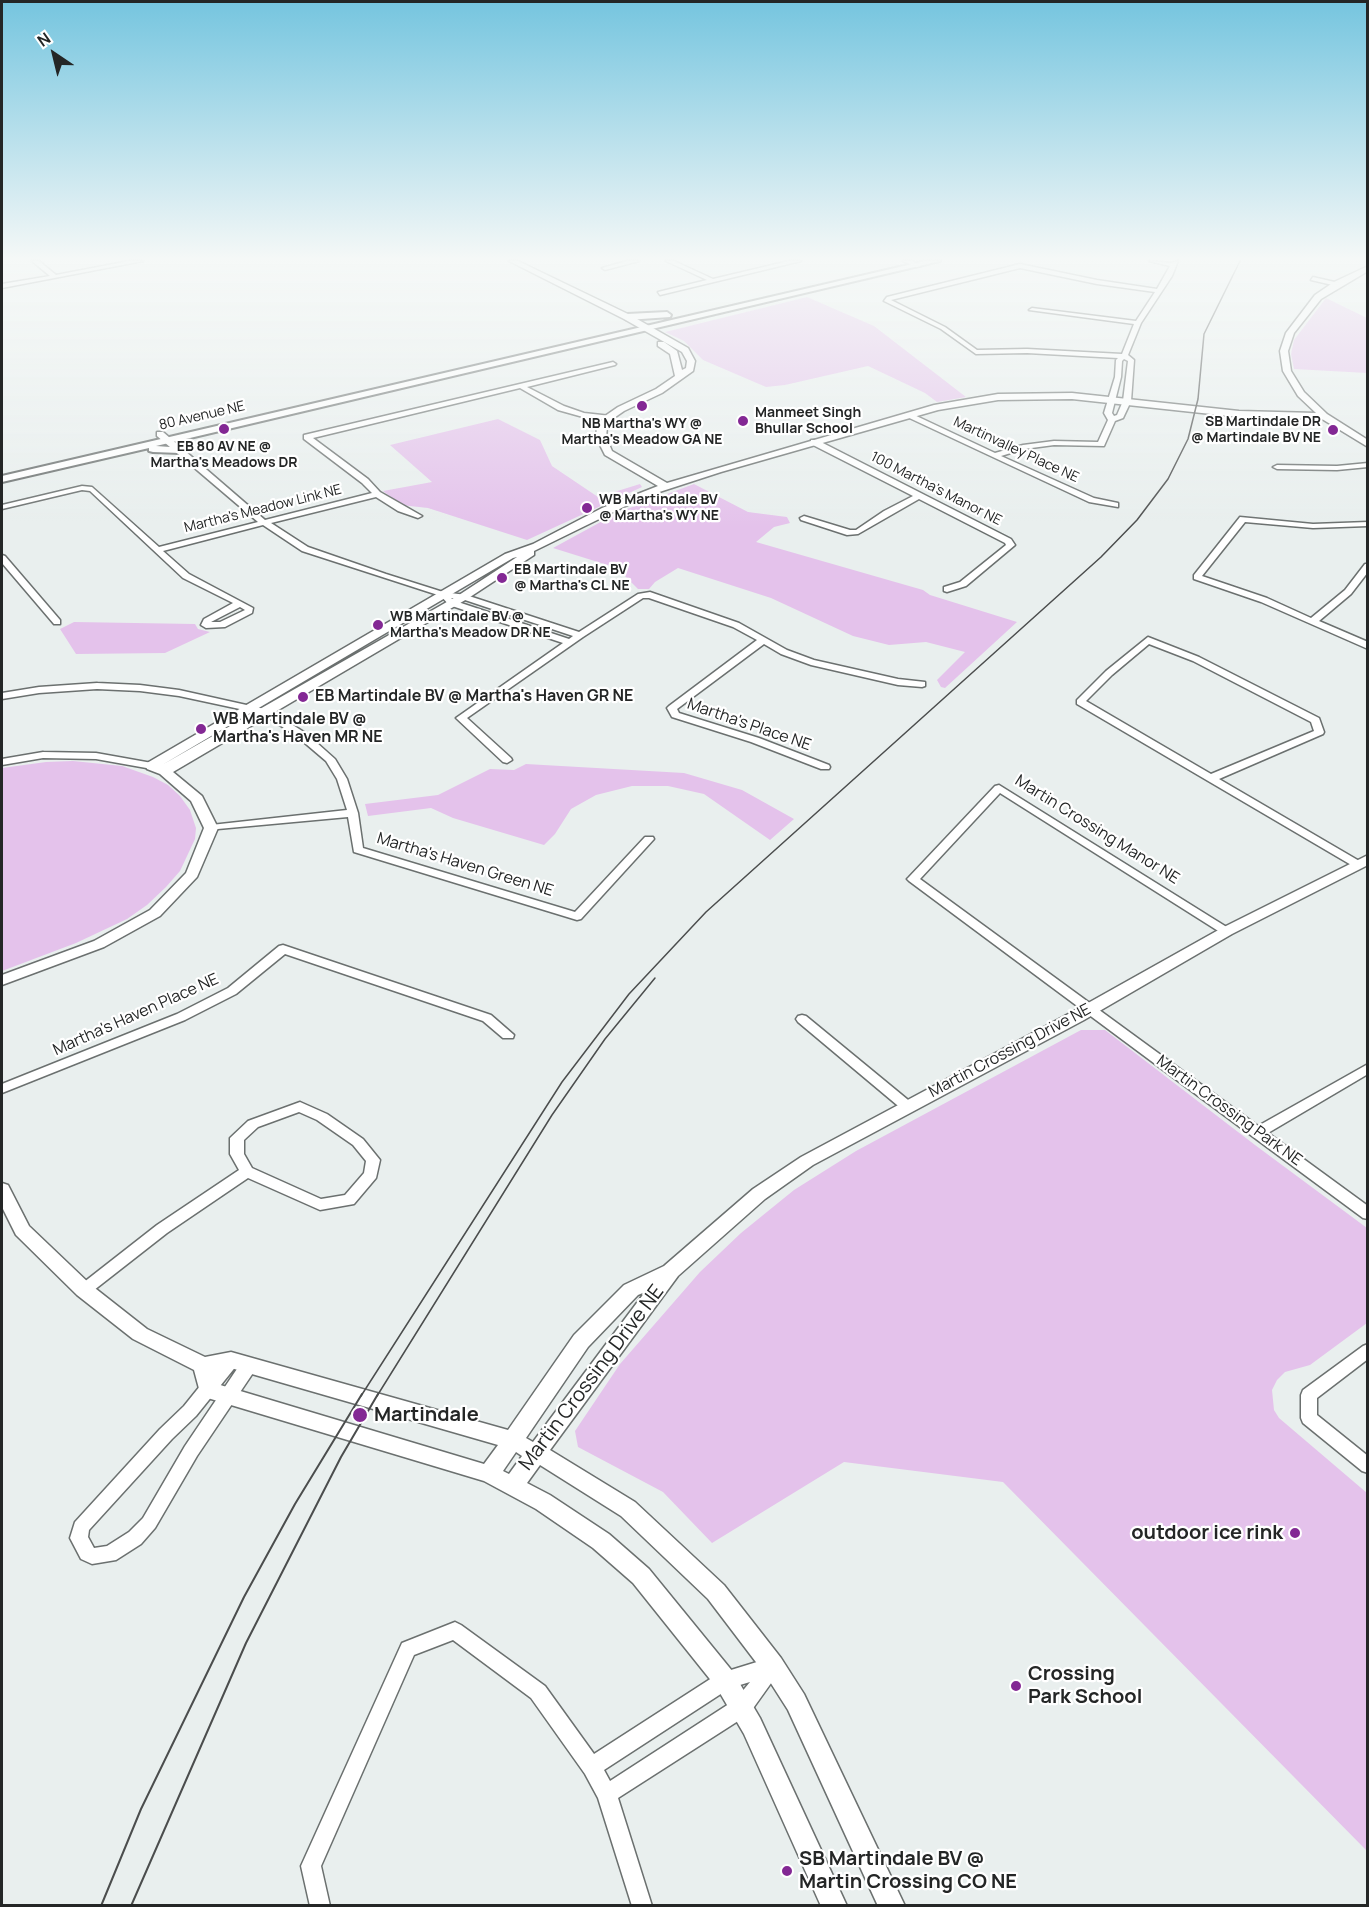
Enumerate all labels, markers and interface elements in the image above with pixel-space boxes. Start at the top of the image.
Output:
north arrow [24,24,84,84]
text: N [33,27,55,52]
street label: 80 Avenue NE [157,398,247,434]
marker: NB Martha's WY @ Martha's Meadow GA NE [635,399,649,413]
place label: Manmeet Singh Bhullar School [755,405,861,437]
marker: Manmeet Singh Bhullar School [736,414,750,428]
street label: Martinvalley Place NE [951,414,1081,486]
place label: SB Martindale DR @ Martindale BV NE [1191,414,1321,446]
place label: NB Martha's WY @ Martha's Meadow GA NE [562,416,722,448]
marker: EB 80 AV NE @ Martha's Meadows DR [217,422,231,436]
marker: SB Martindale DR @ Martindale BV NE [1326,423,1340,437]
place label: EB 80 AV NE @ Martha's Meadows DR [151,439,297,472]
street label: 100 Martha's Manor NE [868,449,1004,529]
street label: Martha's Meadow Link NE [183,481,343,537]
place label: WB Martindale BV @ Martha's WY NE [599,492,719,524]
marker: WB Martindale BV @ Martha's WY NE [580,501,594,515]
place label: EB Martindale BV @ Martha's CL NE [514,562,630,594]
marker: EB Martindale BV @ Martha's CL NE [495,571,509,585]
place label: WB Martindale BV @ Martha's Meadow DR NE [390,609,551,642]
marker: WB Martindale BV @ Martha's Meadow DR NE [371,618,385,632]
place label: EB Martindale BV @ Martha's Haven GR NE [315,687,633,707]
marker: EB Martindale BV @ Martha's Haven GR NE [296,690,310,704]
street label: Martha's Place NE [684,695,814,755]
place label: WB Martindale BV @ Martha's Haven MR NE [213,710,383,748]
marker: WB Martindale BV @ Martha's Haven MR NE [194,722,208,736]
street label: Martin Crossing Manor NE [1011,771,1183,889]
street label: Martha's Haven Green NE [374,829,556,901]
street label: Martha's Haven Place NE [50,970,222,1060]
street label: Martin Crossing Drive NE [926,1000,1094,1102]
street label: Martin Crossing Park NE [1152,1052,1306,1170]
street label: Martin Crossing Drive NE [514,1281,670,1475]
place label: Martindale [374,1403,479,1427]
marker: Martindale [351,1406,369,1424]
place label: outdoor ice rink [1131,1521,1283,1545]
marker: outdoor ice rink [1288,1526,1302,1540]
place label: Crossing Park School [1028,1662,1142,1709]
marker: Crossing Park School [1009,1679,1023,1693]
place label: SB Martindale BV @ Martin Crossing CO NE [799,1847,1017,1894]
marker: SB Martindale BV @ Martin Crossing CO NE [780,1864,794,1878]

